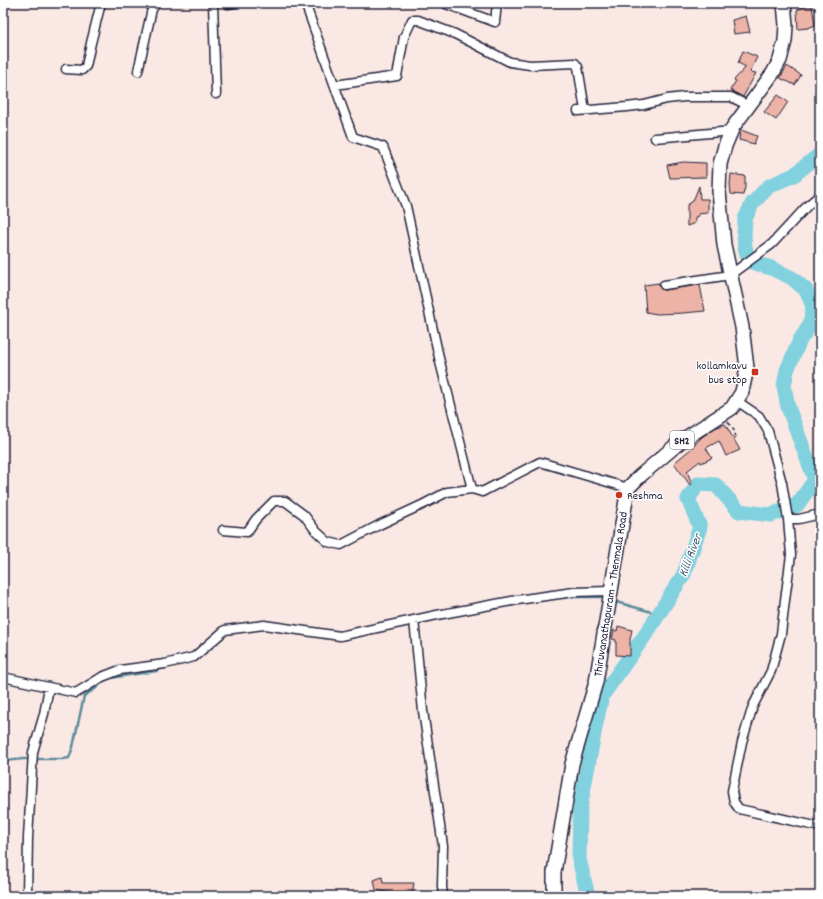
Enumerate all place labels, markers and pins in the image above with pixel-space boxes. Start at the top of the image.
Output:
place label: kollamkavu bus stop [696,358,747,389]
marker: kollamkavu bus stop [750,367,760,377]
place label: Reshma [627,488,663,505]
marker: Reshma [614,490,624,500]

